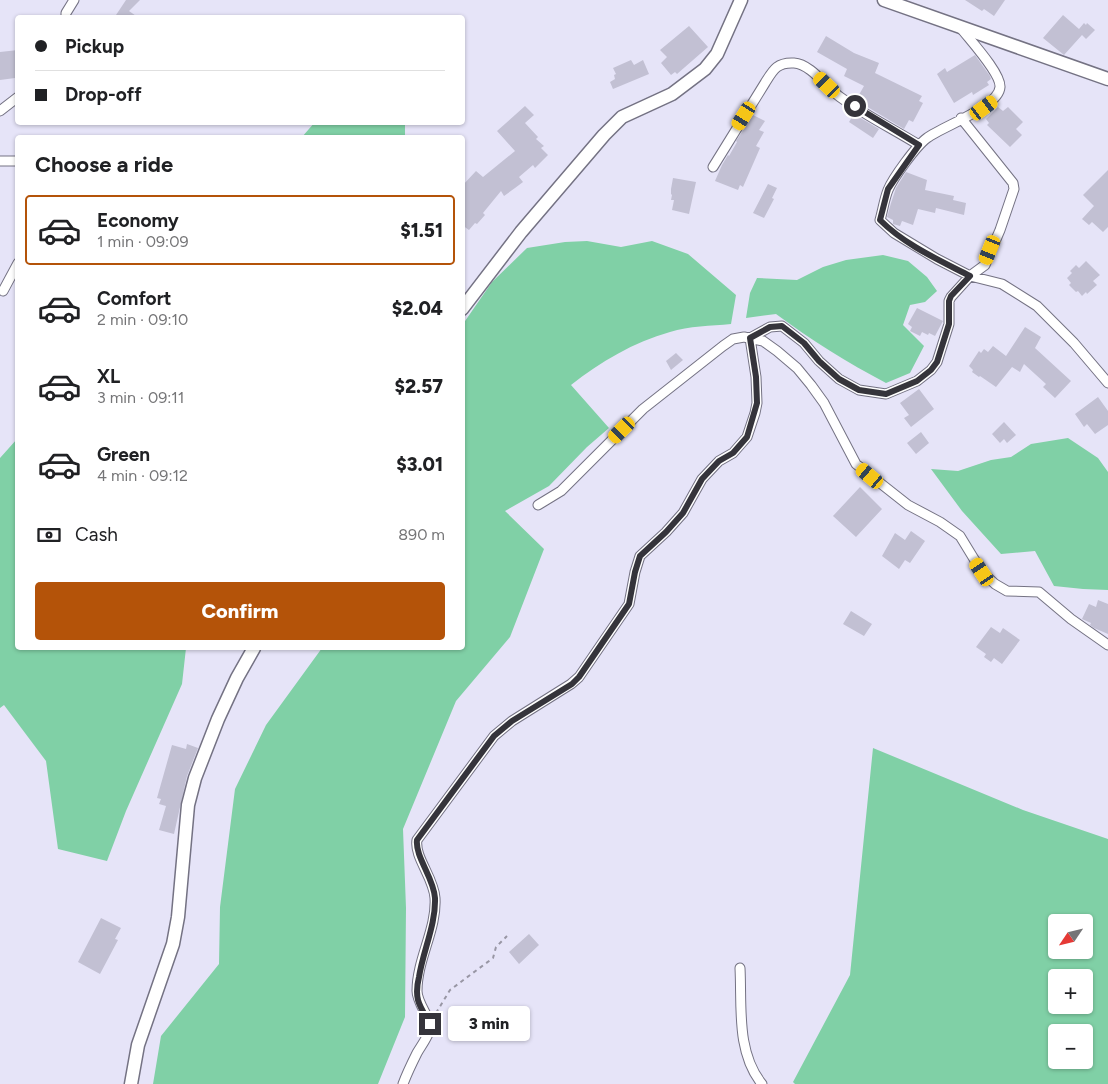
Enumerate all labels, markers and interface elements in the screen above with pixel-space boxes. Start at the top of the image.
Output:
text: Pickup [65,35,124,58]
car [810,69,843,101]
text: Drop-off [65,83,142,106]
car [967,93,1000,123]
route start [844,95,866,117]
car [729,99,758,133]
text: Choose a ride [35,151,173,178]
icon: car [37,208,82,253]
text: Economy [97,209,179,232]
text: $1.51 [400,219,443,242]
text: 1 min · 09:09 [97,232,188,251]
car [977,233,1002,267]
icon: car [37,286,82,331]
text: Comfort [97,287,172,310]
text: $2.04 [392,297,443,320]
text: 2 min · 09:10 [97,310,188,329]
icon: car [37,364,82,409]
text: XL [97,365,120,388]
text: $2.57 [394,375,443,398]
text: 3 min · 09:11 [97,388,184,407]
car [606,414,637,446]
icon: car [37,442,82,487]
text: Green [97,443,150,466]
text: $3.01 [396,453,443,476]
car [853,461,886,491]
text: 4 min · 09:12 [97,466,188,485]
icon: cash [35,521,63,549]
text: Cash [75,523,118,546]
text: 890 m [398,525,445,544]
car [967,555,996,589]
button: Confirm [35,582,445,640]
north arrow [1048,914,1092,959]
map controls [1048,914,1093,1069]
button: + [1048,969,1093,1014]
callout: 3 min [448,1006,530,1042]
route end [419,1013,441,1035]
text: 3 min [469,1014,509,1033]
button: − [1048,1024,1093,1069]

